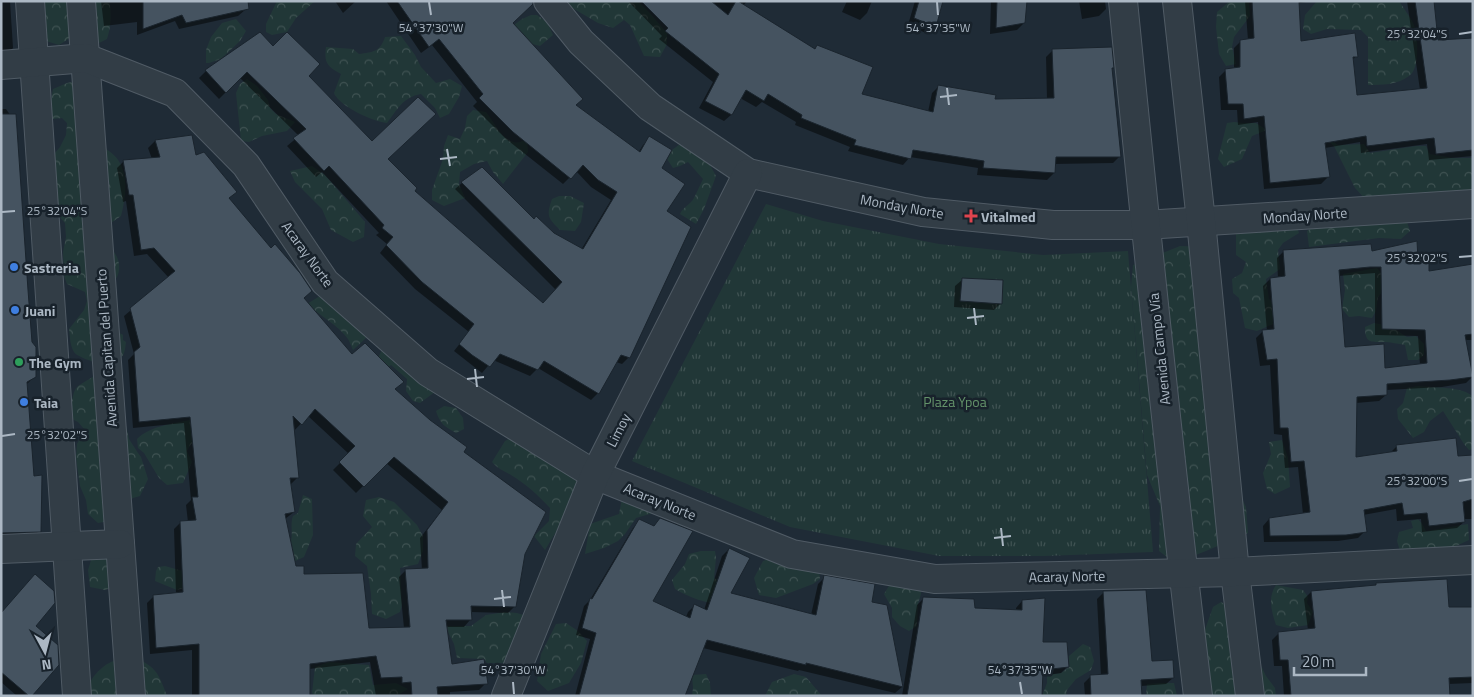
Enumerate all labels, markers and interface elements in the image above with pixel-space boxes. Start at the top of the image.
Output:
text: 54°37'30"W [399,18,464,37]
text: 54°37'35"W [906,18,971,37]
text: 25°32'04"S [1387,24,1447,43]
street label: Monday Norte [859,188,945,224]
text: 25°32'04"S [27,201,87,220]
street label: Monday Norte [1262,202,1348,228]
place label: Vitalmed [981,206,1036,227]
marker: Vitalmed [965,210,977,222]
street label: Acaray Norte [277,217,339,291]
text: 25°32'02"S [1387,248,1447,267]
place label: Sastreria [24,257,79,278]
marker: Sastreria [8,261,20,273]
street label: Avenida Capitan del Puerto [90,268,122,428]
street label: Avenida Campo Vía [1143,292,1175,406]
place label: Juani [25,300,55,321]
marker: Juani [9,304,21,316]
place label: The Gym [29,352,82,373]
marker: The Gym [13,356,25,368]
park label: Plaza Ypoa [923,391,987,412]
place label: Taia [34,392,58,413]
marker: Taia [18,396,30,408]
street label: Limoy [601,409,636,451]
text: 25°32'02"S [27,425,87,444]
text: 25°32'00"S [1387,471,1447,490]
street label: Acaray Norte [621,477,699,525]
street label: Acaray Norte [1029,565,1105,587]
north arrow [20,627,70,677]
scale bar [1294,644,1366,676]
text: 20 m [1302,650,1335,673]
text: N [41,654,53,676]
text: 54°37'30"W [481,660,546,679]
text: 54°37'35"W [988,660,1053,679]

